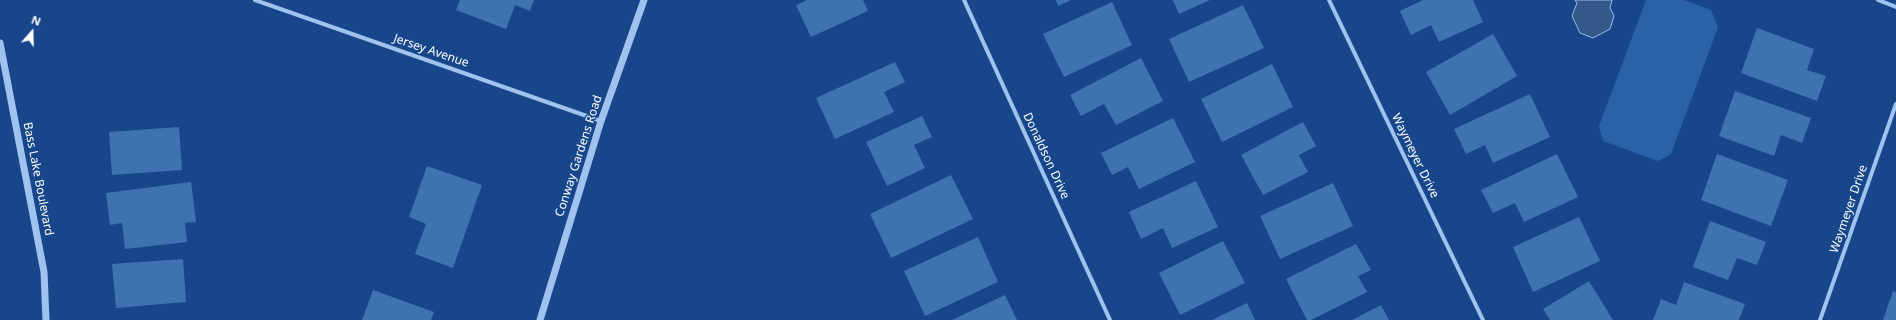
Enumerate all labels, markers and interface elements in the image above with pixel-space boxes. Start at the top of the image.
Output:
north arrow [12,12,52,52]
text: N [29,12,43,29]
street label: Jersey Avenue [391,31,471,71]
street label: Conway Gardens Road [553,93,605,219]
street label: Donaldson Drive [1020,110,1072,202]
street label: Waymeyer Drive [1388,111,1442,201]
street label: Bass Lake Boulevard [20,121,56,237]
street label: Waymeyer Drive [1827,163,1871,255]

